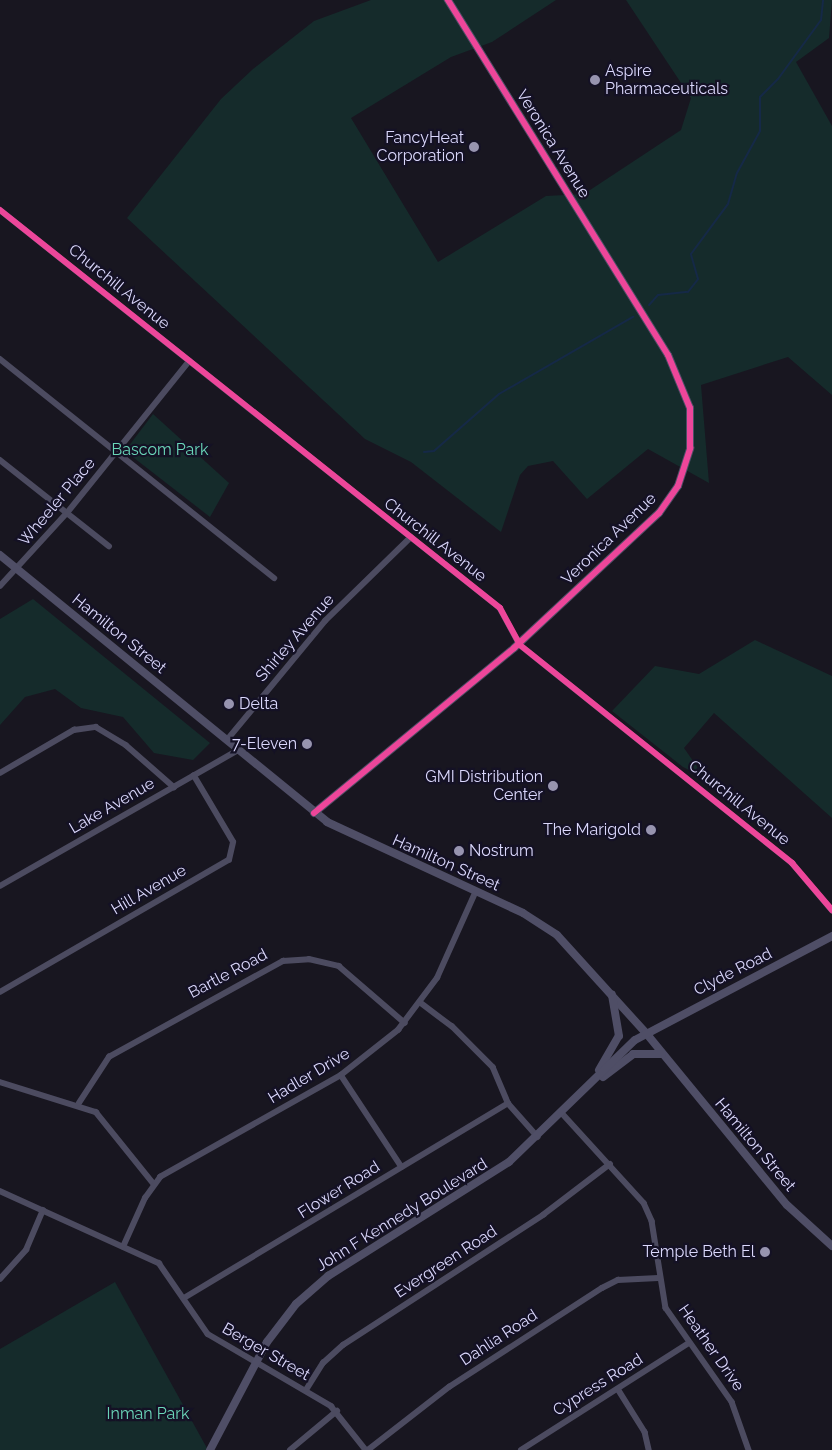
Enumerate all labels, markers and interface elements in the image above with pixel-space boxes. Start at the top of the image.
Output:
place label: Aspire Pharmaceuticals [605,61,728,99]
marker: Aspire Pharmaceuticals [589,74,601,86]
street label: Veronica Avenue [512,86,594,202]
place label: FancyHeat Corporation [377,128,464,166]
marker: FancyHeat Corporation [468,141,480,153]
street label: Churchill Avenue [64,240,174,334]
park label: Bascom Park [112,440,208,460]
street label: Wheeler Place [14,454,100,550]
street label: Veronica Avenue [558,489,660,589]
street label: Churchill Avenue [380,494,490,586]
street label: Hamilton Street [68,590,170,678]
street label: Shirley Avenue [251,590,339,686]
place label: Delta [239,694,278,714]
marker: Delta [223,698,235,710]
place label: 7-Eleven [232,734,297,754]
marker: 7-Eleven [301,738,313,750]
street label: Churchill Avenue [684,756,794,850]
place label: GMI Distribution Center [425,767,543,805]
street label: Lake Avenue [66,774,158,838]
marker: GMI Distribution Center [547,780,559,792]
place label: The Marigold [543,820,641,840]
marker: The Marigold [645,824,657,836]
street label: Hamilton Street [389,831,503,895]
place label: Nostrum [469,841,534,861]
marker: Nostrum [453,845,465,857]
street label: Hill Avenue [108,861,190,919]
street label: Clyde Road [691,944,775,1000]
street label: Bartle Road [185,945,271,1003]
street label: Hadler Drive [265,1044,353,1108]
street label: Hamilton Street [711,1095,799,1195]
street label: John F Kennedy Boulevard [313,1154,491,1276]
street label: Flower Road [294,1157,384,1223]
street label: Evergreen Road [391,1222,501,1302]
place label: Temple Beth El [642,1242,755,1262]
marker: Temple Beth El [759,1246,771,1258]
street label: Heather Drive [674,1301,748,1395]
street label: Dahlia Road [457,1306,541,1370]
street label: Berger Street [218,1319,314,1385]
street label: Cypress Road [550,1350,646,1420]
park label: Inman Park [107,1404,189,1424]

